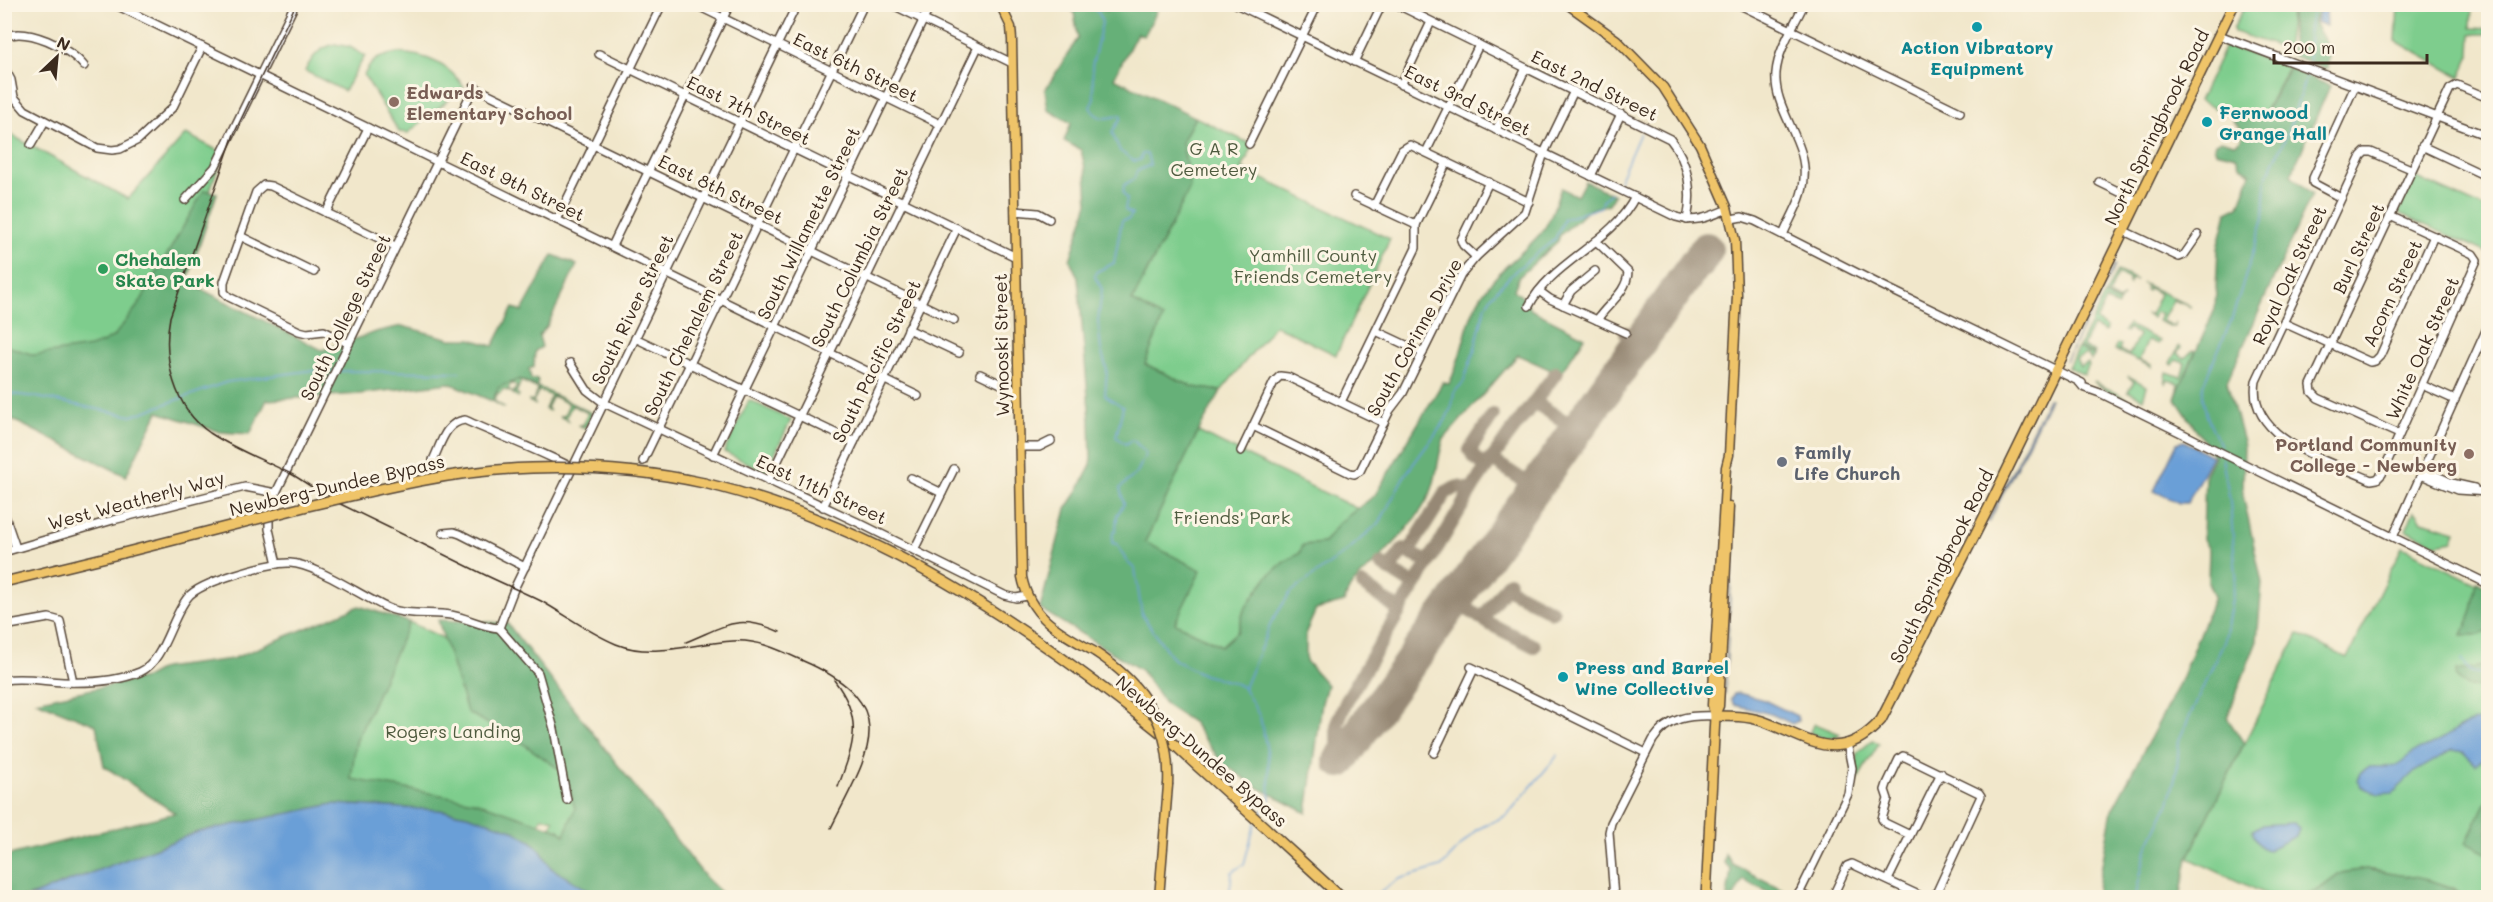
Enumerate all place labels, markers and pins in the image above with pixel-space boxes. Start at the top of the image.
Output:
marker: Action Vibratory Equipment [1970,20,1984,34]
place label: Action Vibratory Equipment [1900,35,2054,80]
place label: Edwards Elementary School [406,80,572,125]
marker: Edwards Elementary School [387,95,401,109]
place label: Fernwood Grange Hall [2219,100,2327,145]
marker: Fernwood Grange Hall [2200,115,2214,129]
place label: Chehalem Skate Park [115,247,215,292]
marker: Chehalem Skate Park [96,262,110,276]
place label: Portland Community College - Newberg [2275,432,2457,477]
place label: Family Life Church [1794,440,1900,485]
marker: Portland Community College - Newberg [2462,447,2476,461]
marker: Family Life Church [1775,455,1789,469]
place label: Press and Barrel Wine Collective [1575,655,1729,700]
marker: Press and Barrel Wine Collective [1556,670,1570,684]

